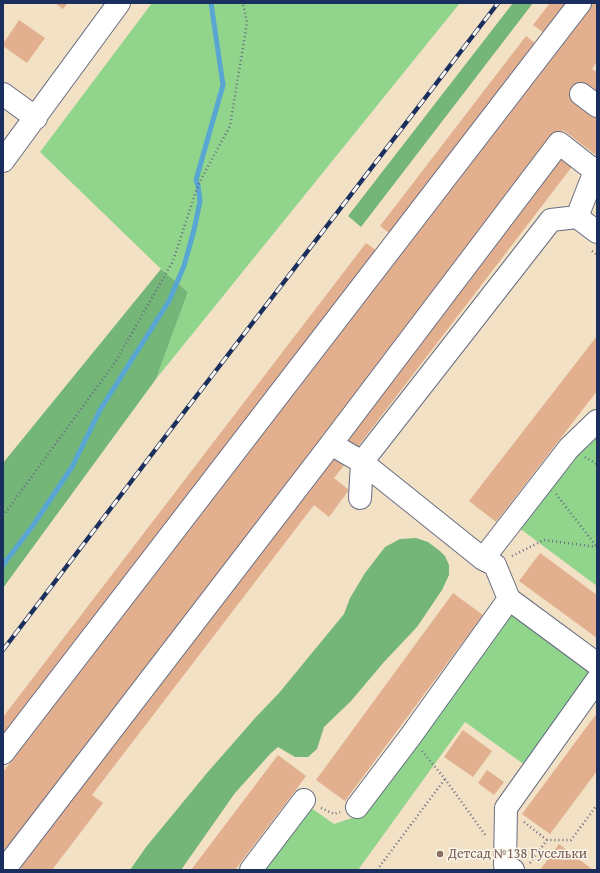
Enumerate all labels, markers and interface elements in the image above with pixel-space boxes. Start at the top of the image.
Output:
place label: Детсад №138 Гусельки [448,846,587,862]
marker: Детсад №138 Гусельки [435,849,445,859]

